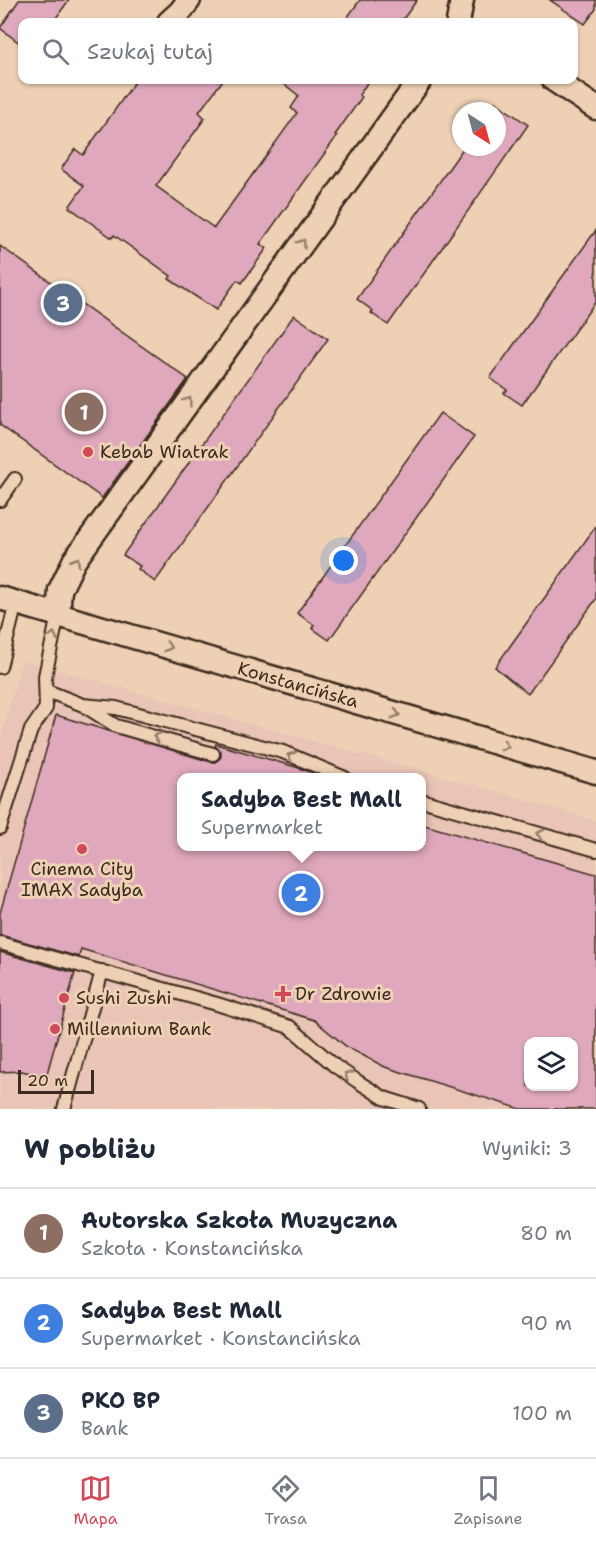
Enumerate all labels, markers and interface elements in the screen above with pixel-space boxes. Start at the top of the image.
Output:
search box [18,18,578,84]
icon: search [39,35,72,68]
text: Szukaj tutaj [87,37,213,66]
north arrow [452,102,506,156]
one-way arrow [295,238,306,249]
pin: 3 [44,280,82,326]
pin: 1 [64,390,104,434]
one-way arrow [181,397,192,408]
place label: Kebab Wiatrak [100,440,229,464]
marker: Kebab Wiatrak [81,445,95,459]
your location [329,546,358,575]
one-way arrow [68,556,79,567]
one-way arrow [46,631,59,641]
one-way arrow [162,640,173,652]
street label: Konstancińska [235,656,361,714]
one-way arrow [390,707,400,719]
one-way arrow [152,732,163,744]
one-way arrow [499,739,510,751]
one-way arrow [286,751,297,763]
popup [177,773,426,851]
text: Sadyba Best Mall [201,785,402,814]
text: Supermarket [201,814,323,840]
one-way arrow [535,829,546,841]
marker: Cinema City IMAX Sadyba [75,842,89,856]
place label: Cinema City IMAX Sadyba [21,857,143,902]
pin: 2 [282,870,320,916]
place label: Dr Zdrowie [295,982,392,1006]
place label: Sushi Zushi [76,986,172,1010]
marker: Dr Zdrowie [276,987,290,1001]
marker: Sushi Zushi [57,991,71,1005]
place label: Millennium Bank [67,1017,212,1041]
marker: Millennium Bank [48,1022,62,1036]
map controls [524,1037,578,1091]
button: layers [524,1037,578,1091]
scale bar [18,1067,94,1094]
text: 20 m [27,1070,68,1091]
one-way arrow [344,1071,355,1082]
text: W pobliżu [24,1131,156,1166]
text: Wyniki: 3 [482,1135,572,1161]
text: Autorska Szkoła Muzyczna [81,1206,397,1235]
text: 1 [39,1220,48,1246]
text: 80 m [520,1220,572,1246]
text: Szkoła · Konstancińska [81,1235,303,1261]
text: Sadyba Best Mall [81,1296,282,1325]
text: 2 [37,1310,51,1336]
text: 90 m [520,1310,572,1336]
text: Supermarket · Konstancińska [81,1325,361,1351]
text: PKO BP [81,1386,160,1415]
text: 3 [37,1400,51,1426]
text: 100 m [512,1400,572,1426]
text: Bank [81,1415,129,1441]
tab: Mapa [73,1472,118,1529]
tab: Trasa [264,1472,307,1529]
tab: Zapisane [454,1472,523,1529]

